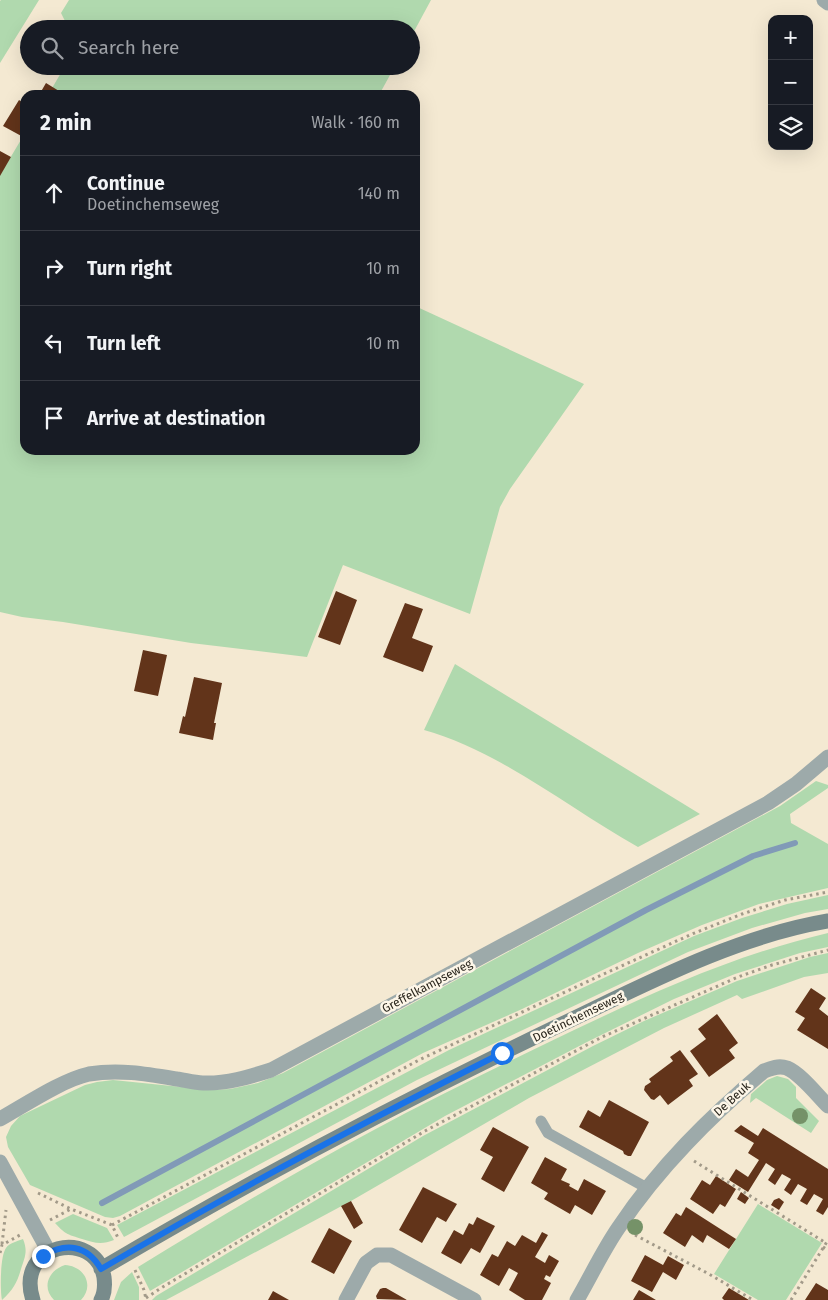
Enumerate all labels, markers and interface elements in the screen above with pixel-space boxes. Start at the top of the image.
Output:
map controls [768,15,813,150]
button: + [768,15,813,60]
search box [20,20,420,75]
icon: search [38,34,66,62]
text: Search here [78,36,179,59]
button: − [768,60,813,105]
button: layers [768,105,813,150]
text: 2 min [40,110,92,136]
text: Walk · 160 m [311,113,400,132]
text: Continue [87,172,165,195]
icon: ahead [40,179,68,207]
text: 140 m [358,184,400,203]
text: Doetinchemseweg [87,195,219,214]
icon: right [40,254,68,282]
text: Turn right [87,257,172,280]
text: 10 m [366,259,400,278]
icon: left [40,329,68,357]
text: Turn left [87,332,161,355]
text: 10 m [366,334,400,353]
icon: arrive [40,404,68,432]
text: Arrive at destination [87,407,266,430]
street label: Greffelkampseweg [380,956,475,1016]
street label: Doetinchemseweg [530,989,626,1045]
route start [491,1042,514,1065]
street label: De Beuk [711,1078,754,1119]
route end [32,1245,55,1268]

